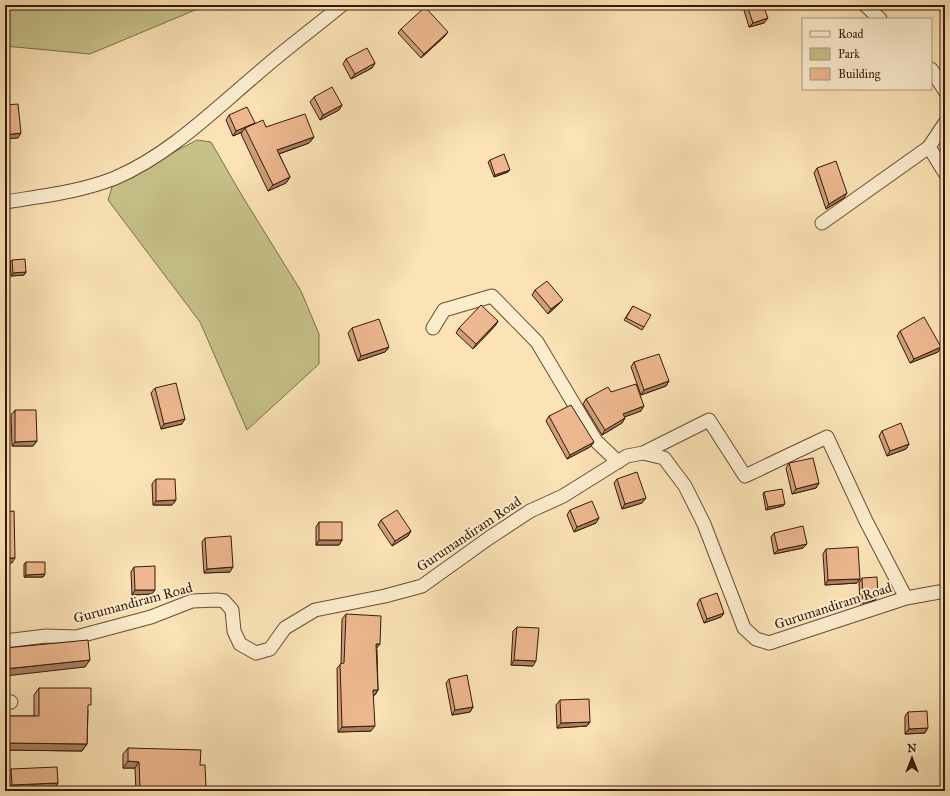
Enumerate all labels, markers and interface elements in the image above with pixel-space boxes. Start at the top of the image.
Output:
legend [802,18,932,90]
text: Road [838,27,864,41]
text: Park [838,47,860,61]
text: Building [838,67,881,82]
street label: Gurumandiram Road [414,493,524,575]
street label: Gurumandiram Road [72,579,194,627]
street label: Gurumandiram Road [772,579,894,633]
north arrow [892,738,932,778]
text: N [907,742,917,755]

